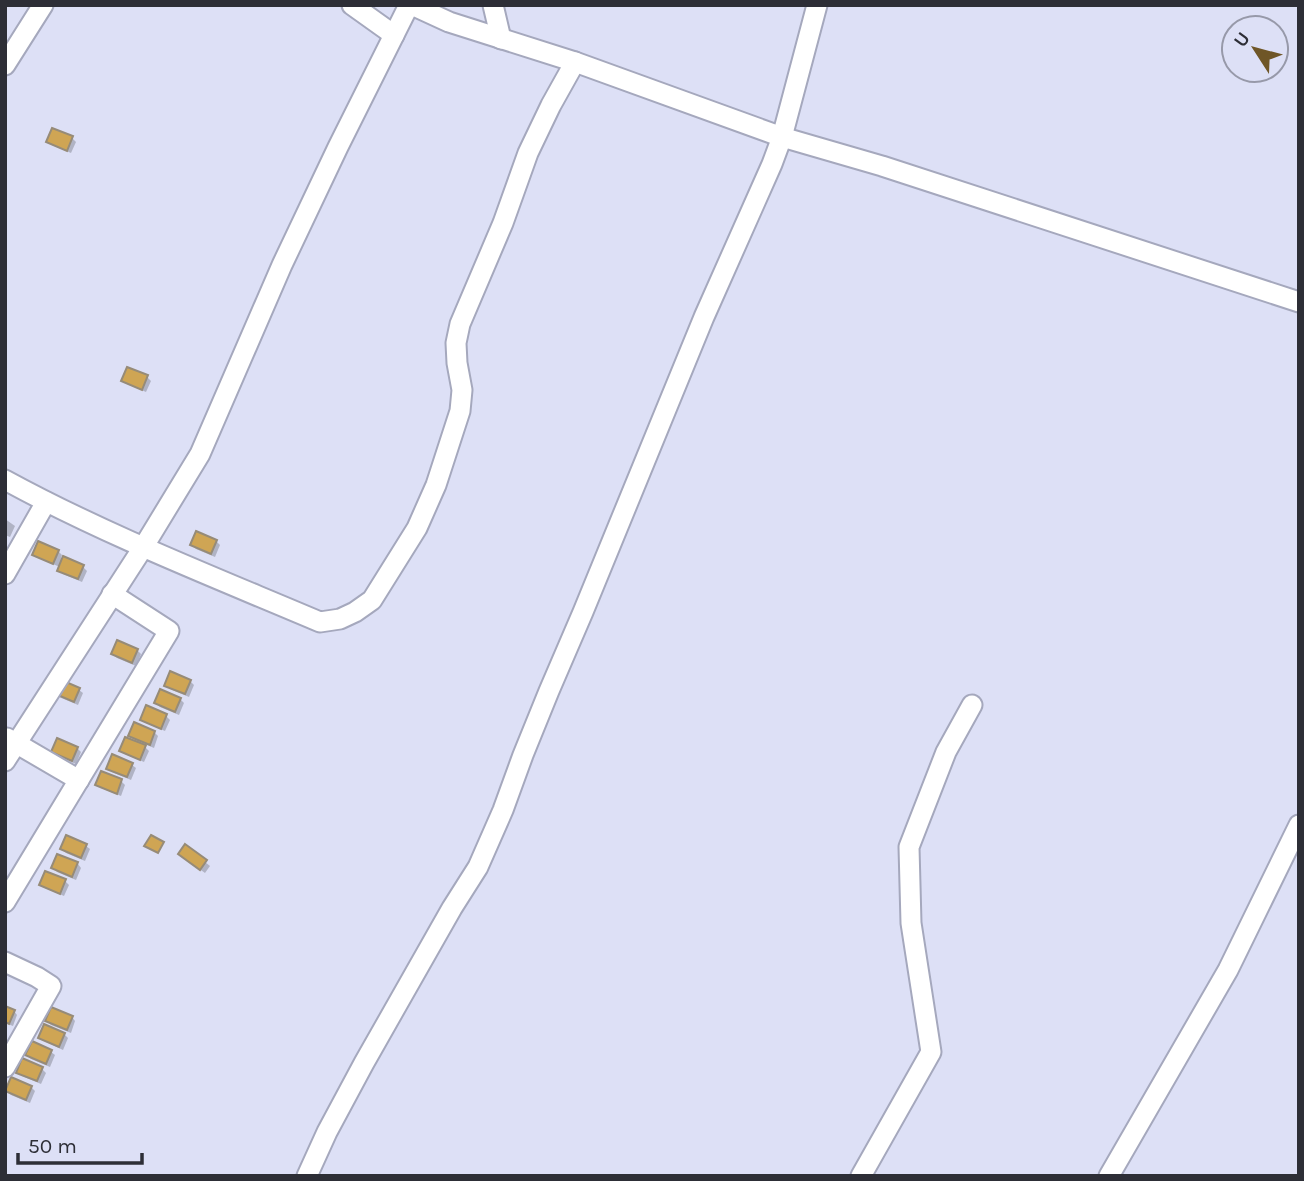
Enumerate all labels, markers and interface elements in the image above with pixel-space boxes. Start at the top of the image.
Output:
north arrow [1220,14,1290,84]
text: U [1229,28,1255,51]
scale bar [18,1122,142,1166]
text: 50 m [28,1134,77,1158]

